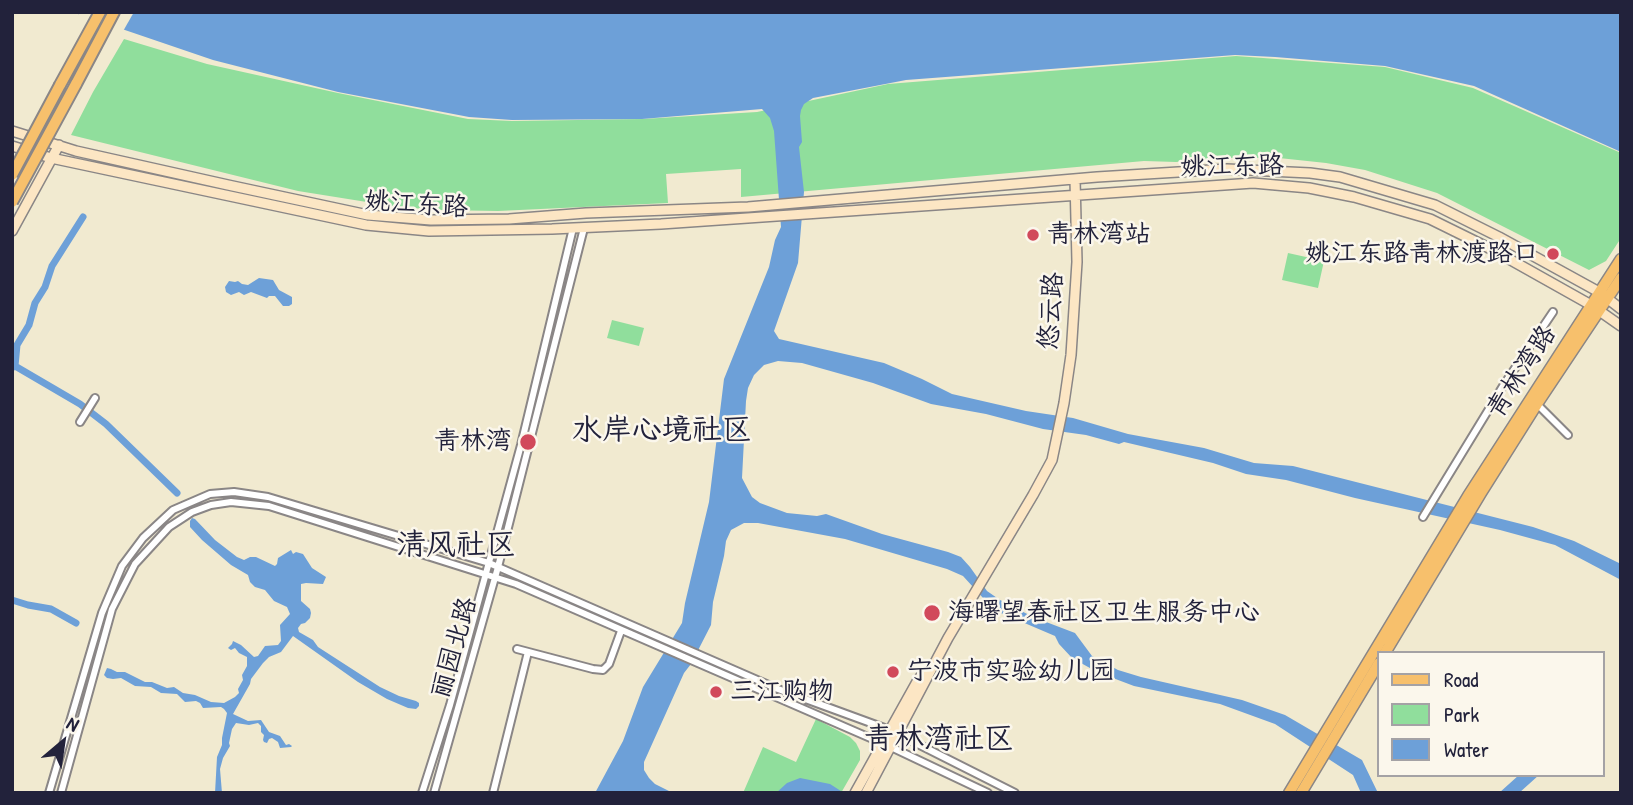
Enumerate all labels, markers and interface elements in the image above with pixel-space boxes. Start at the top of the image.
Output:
street label: 姚江东路 [1180,150,1284,184]
street label: 姚江东路 [363,186,469,224]
place label: 青林湾站 [1047,219,1151,251]
marker: 青林湾站 [1025,227,1041,243]
place label: 姚江东路青林渡路口 [1305,238,1539,270]
marker: 姚江东路青林渡路口 [1545,246,1561,262]
street label: 悠云路 [1034,271,1070,351]
street label: 青林湾路 [1481,320,1563,424]
district label: 水岸心境社区 [572,413,752,449]
place label: 青林湾 [434,426,512,458]
marker: 青林湾 [518,432,538,452]
district label: 清风社区 [396,528,516,564]
street label: 丽园北路 [426,594,484,702]
place label: 海曙望春社区卫生服务中心 [948,597,1260,629]
marker: 海曙望春社区卫生服务中心 [922,603,942,623]
legend [1378,651,1605,777]
place label: 宁波市实验幼儿园 [907,656,1115,688]
marker: 宁波市实验幼儿园 [885,664,901,680]
text: Road [1444,665,1478,694]
place label: 三江购物 [730,676,834,708]
marker: 三江购物 [708,684,724,700]
text: Park [1444,700,1479,729]
north arrow [28,707,98,777]
text: N [62,710,84,737]
district label: 青林湾社区 [864,722,1014,758]
text: Water [1444,735,1489,764]

